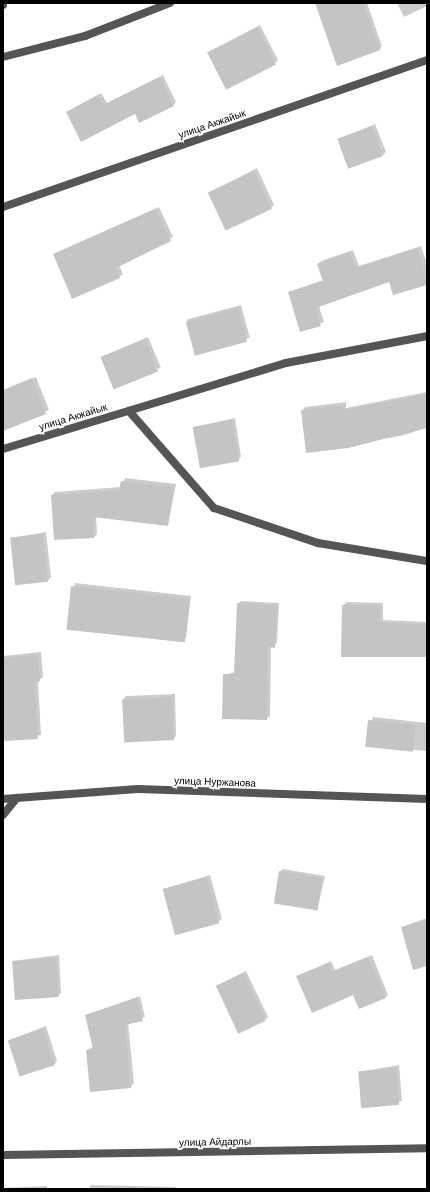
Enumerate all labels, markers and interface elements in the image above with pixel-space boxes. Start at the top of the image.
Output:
street label: улица Акжайык [177,107,247,141]
street label: улица Акжайык [37,401,109,433]
street label: улица Нуржанова [174,775,256,789]
street label: улица Айдарлы [179,1135,251,1149]

